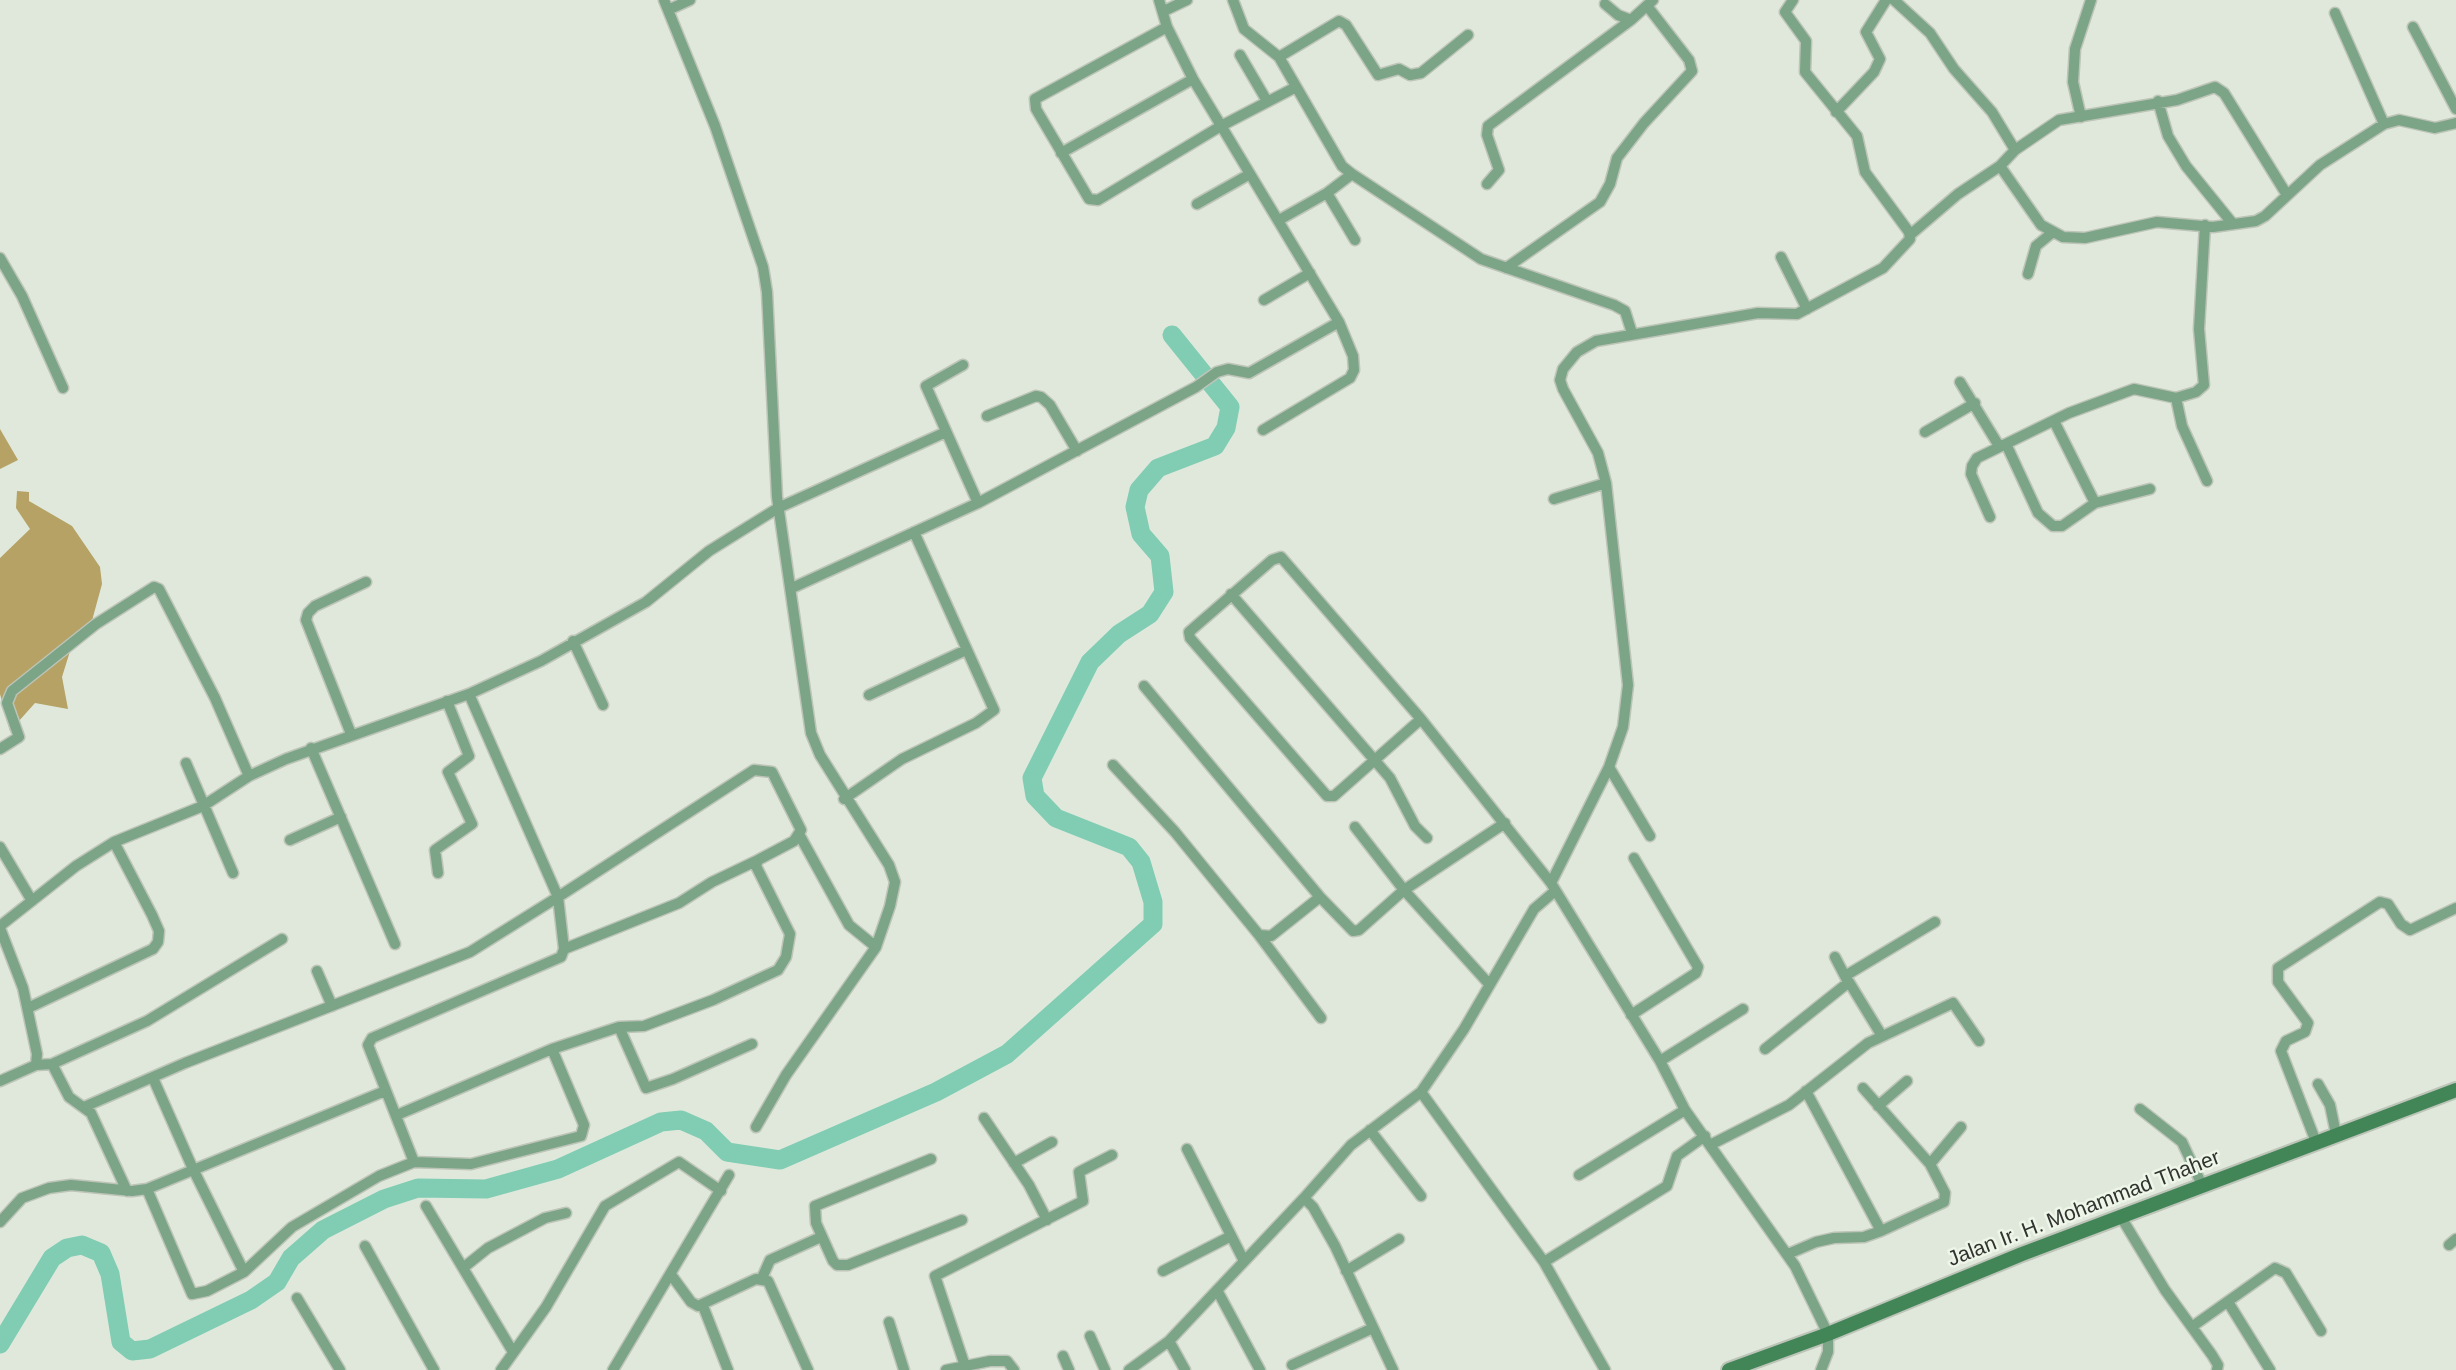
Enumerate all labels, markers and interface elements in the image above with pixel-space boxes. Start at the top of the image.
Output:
street label: Jalan Ir. H. Mohammad Thaher [1944,1145,2224,1273]

